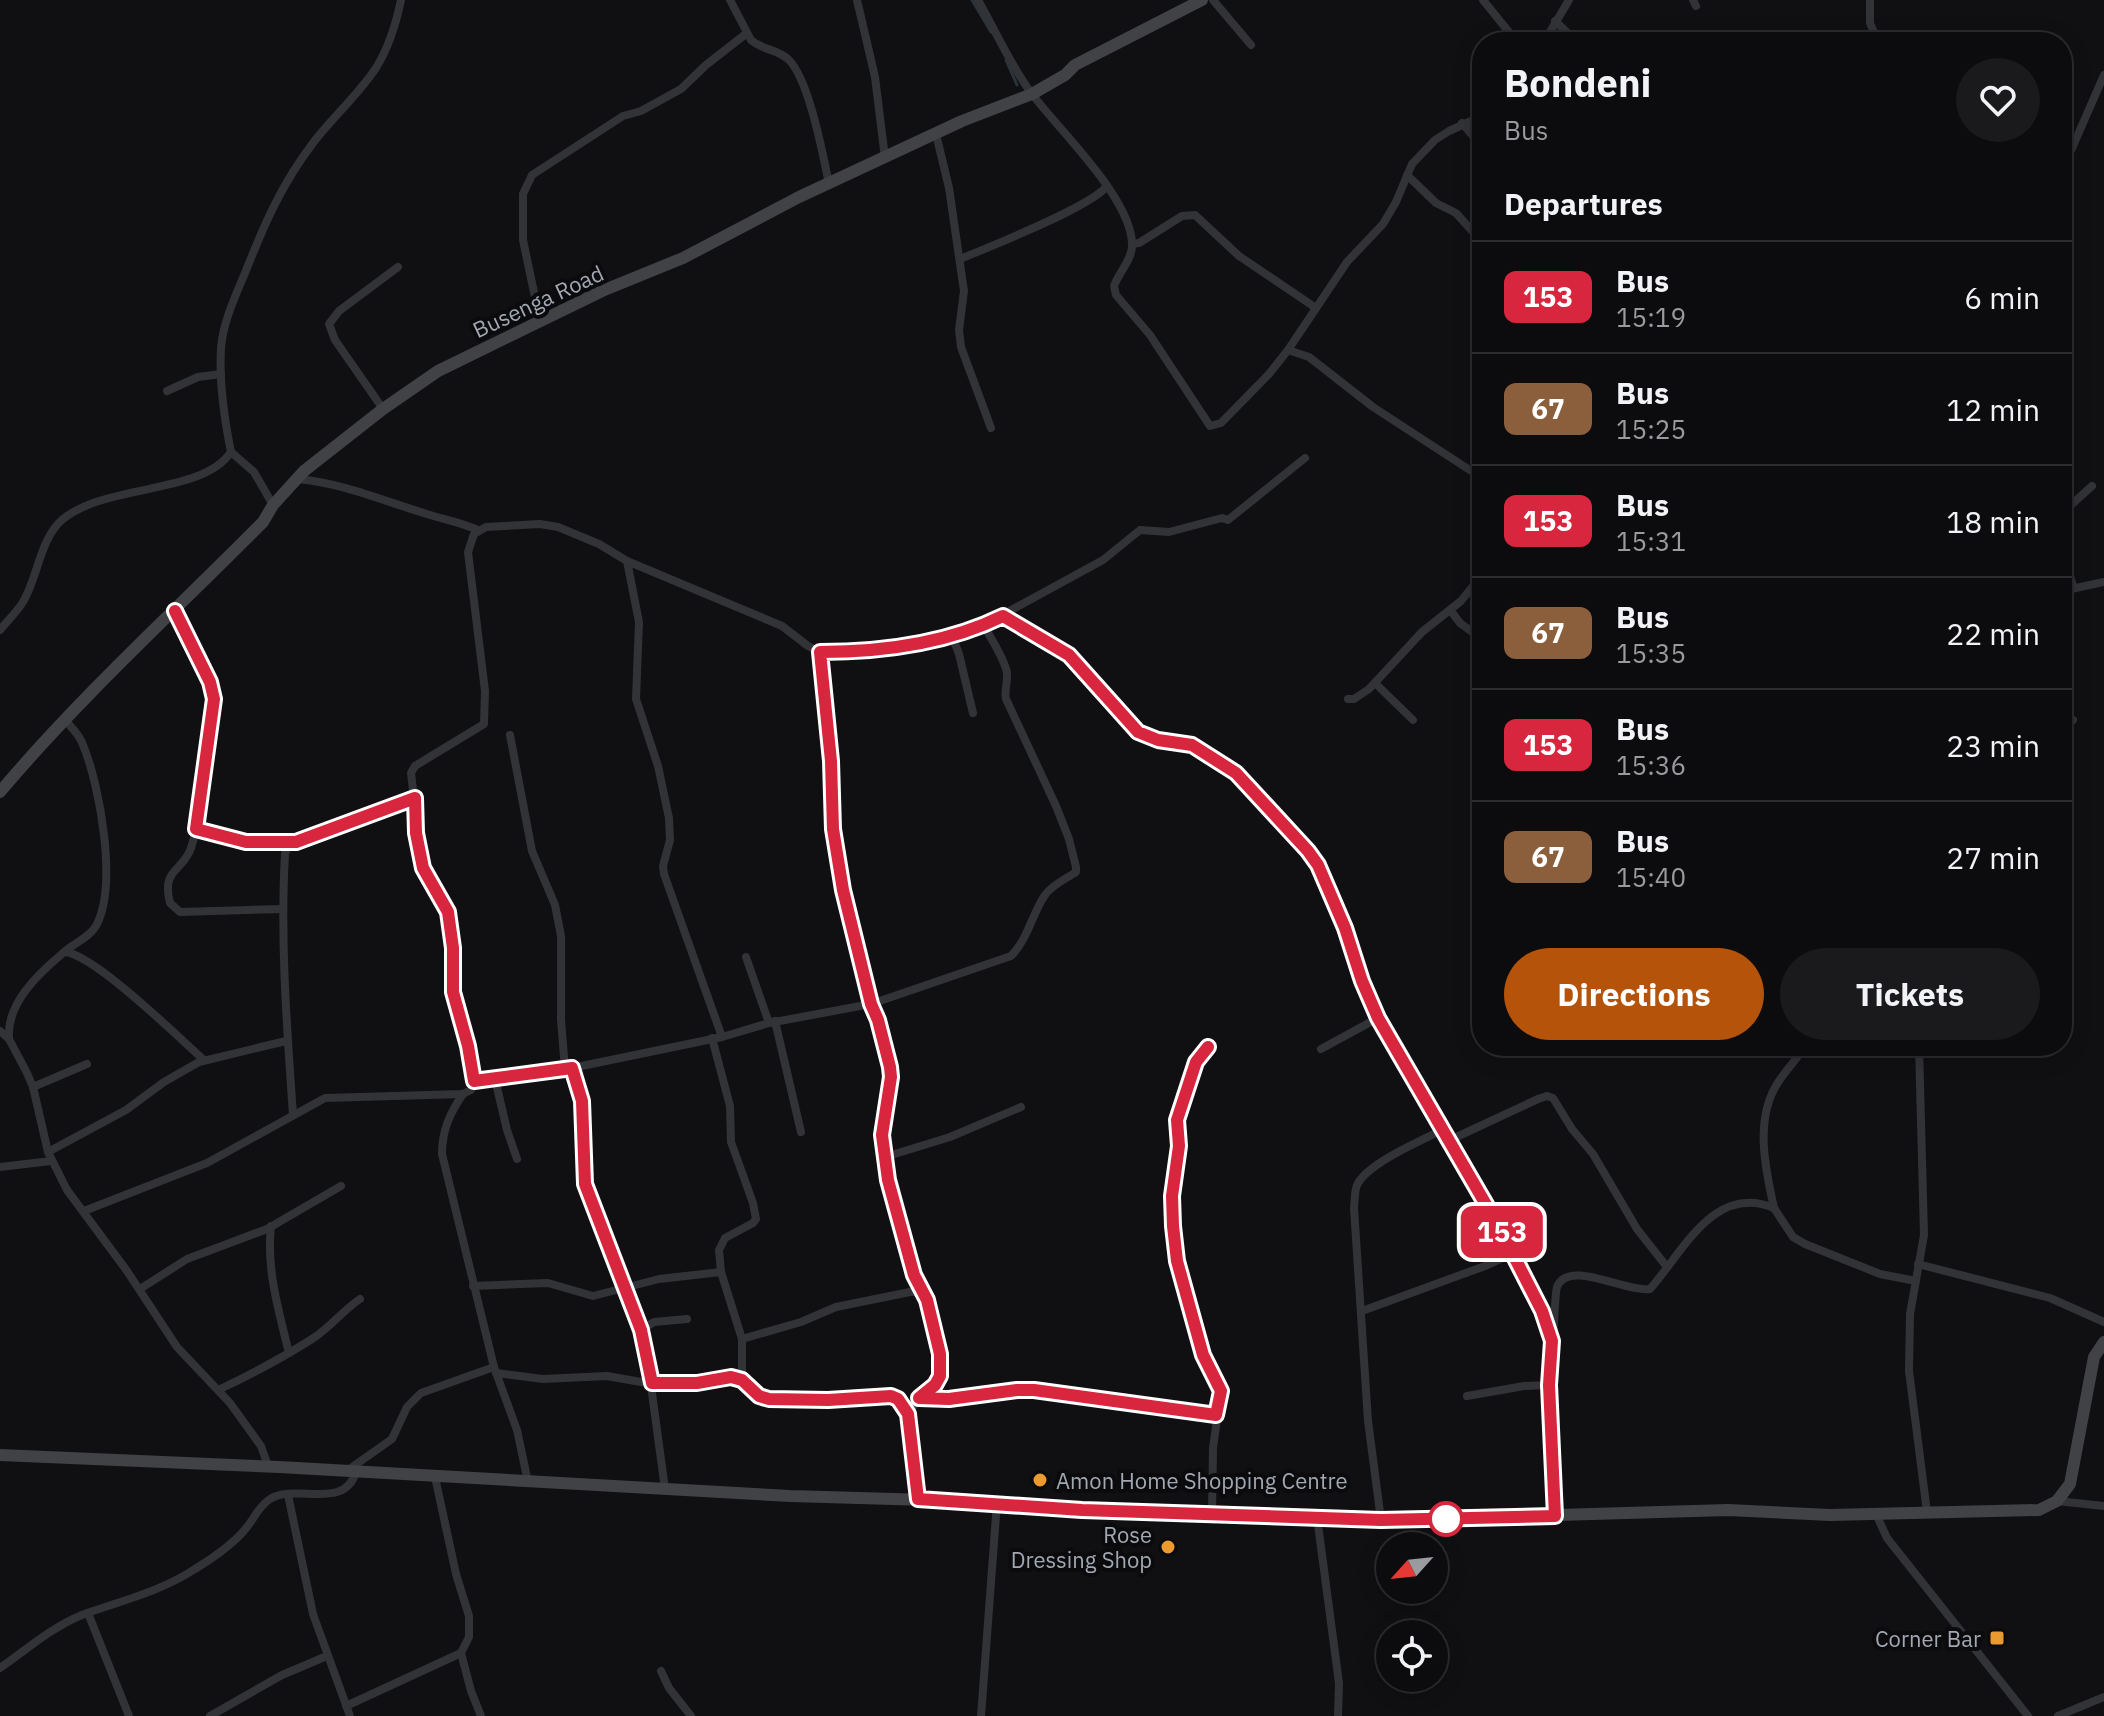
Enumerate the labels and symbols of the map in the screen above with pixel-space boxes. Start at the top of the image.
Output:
street label: Busenga Road [468,258,608,344]
line badge: 153 [1456,1206,1548,1258]
place label: Amon Home Shopping Centre [1056,1466,1348,1495]
marker: Amon Home Shopping Centre [1031,1471,1049,1489]
unlabelled marker [1429,1502,1463,1536]
place label: Rose Dressing Shop [1011,1520,1152,1574]
north arrow [1376,1532,1448,1604]
marker: Rose Dressing Shop [1159,1538,1177,1556]
place label: Corner Bar [1875,1624,1981,1653]
marker: Corner Bar [1988,1629,2006,1647]

